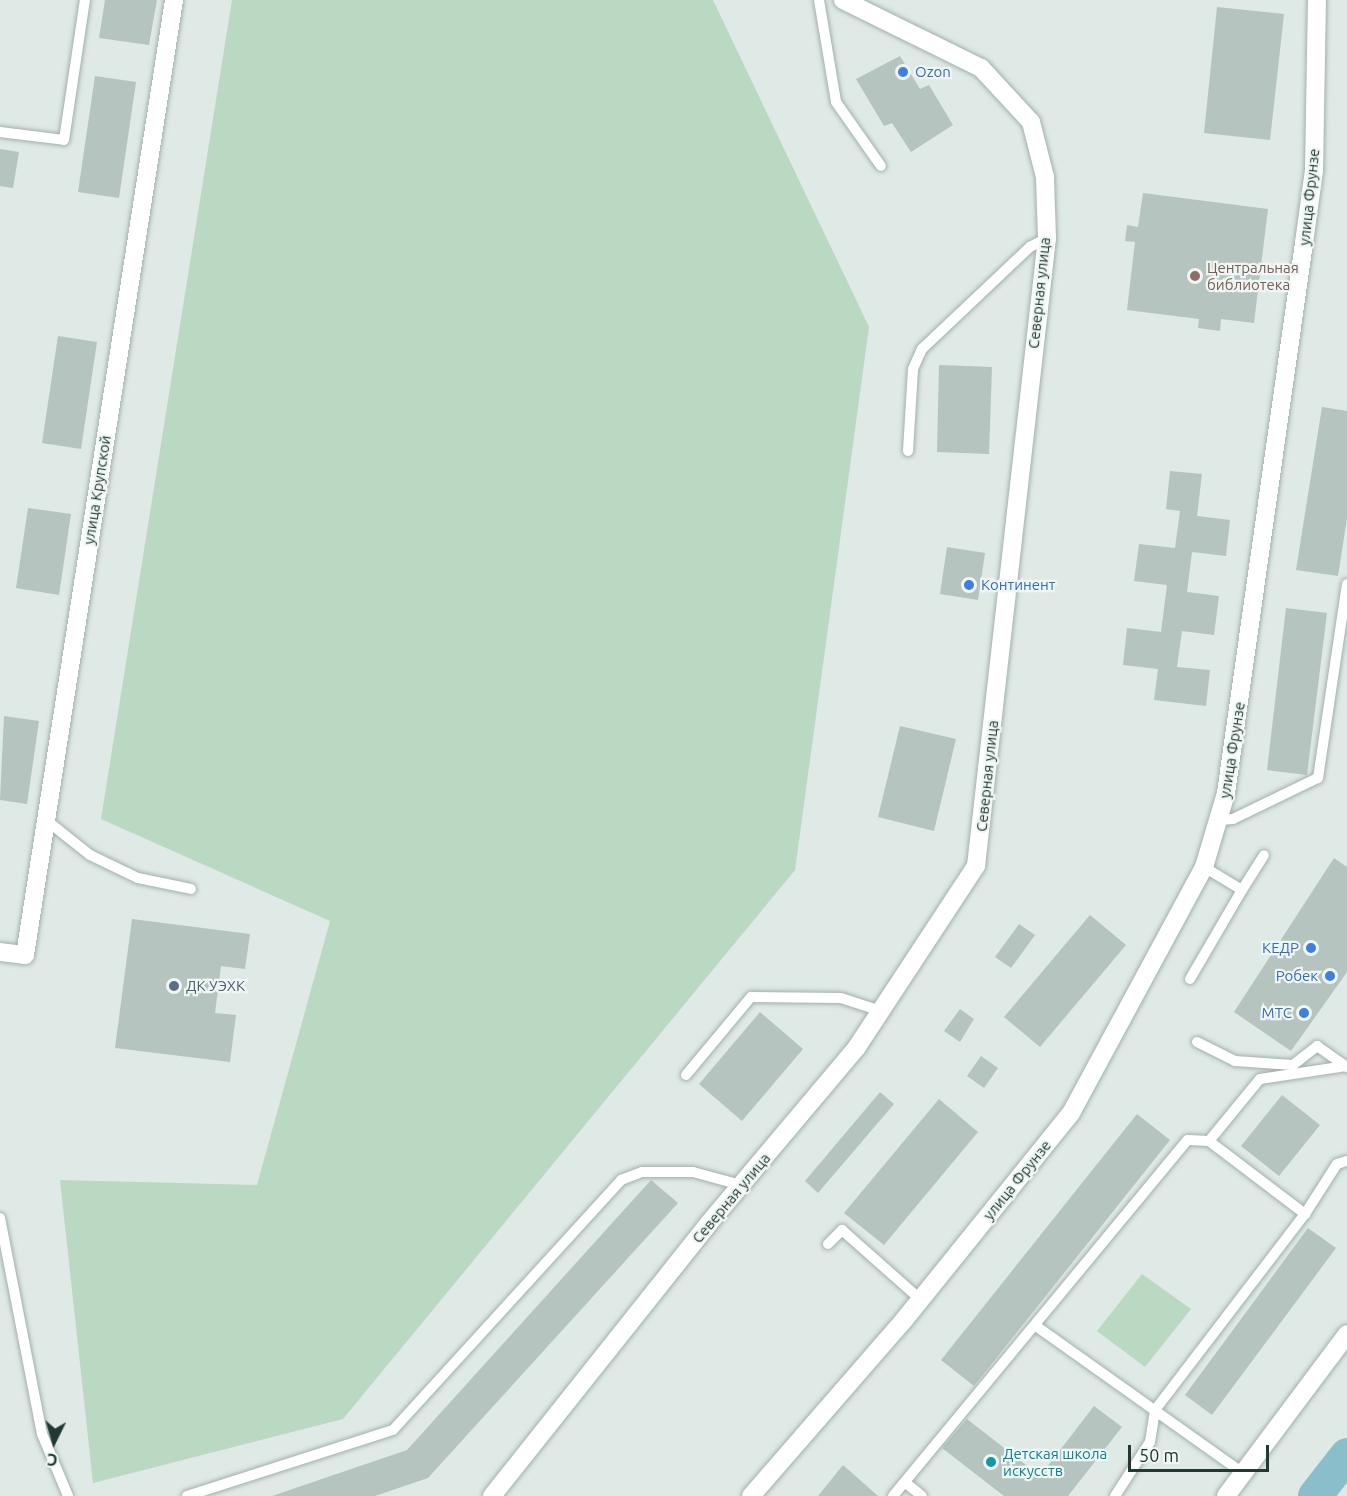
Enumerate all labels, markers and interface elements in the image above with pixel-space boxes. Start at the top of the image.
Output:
place label: Ozon [915,63,951,81]
marker: Ozon [896,65,910,79]
street label: улица Фрунзе [1295,148,1323,246]
street label: Северная улица [1024,236,1054,350]
place label: Центральная библиотека [1207,258,1299,293]
marker: Центральная библиотека [1188,269,1202,283]
street label: улица Крупской [79,434,115,546]
place label: Континент [981,576,1055,594]
marker: Континент [962,578,976,592]
street label: улица Фрунзе [1215,700,1249,800]
street label: Северная улица [972,719,1002,833]
place label: КЕДР [1262,939,1299,957]
marker: КЕДР [1304,941,1318,955]
place label: Робек [1276,967,1318,985]
marker: Робек [1323,969,1337,983]
place label: ДК УЭХК [186,977,245,995]
marker: ДК УЭХК [167,979,181,993]
place label: МТС [1262,1004,1292,1022]
marker: МТС [1297,1006,1311,1020]
street label: улица Фрунзе [979,1136,1055,1224]
street label: Северная улица [688,1149,774,1247]
north arrow [24,1412,84,1472]
scale bar [1131,1433,1272,1471]
place label: Детская школа искусств [1003,1444,1107,1479]
text: 50 m [1139,1445,1179,1465]
text: С [47,1451,58,1469]
marker: Детская школа искусств [984,1455,998,1469]

